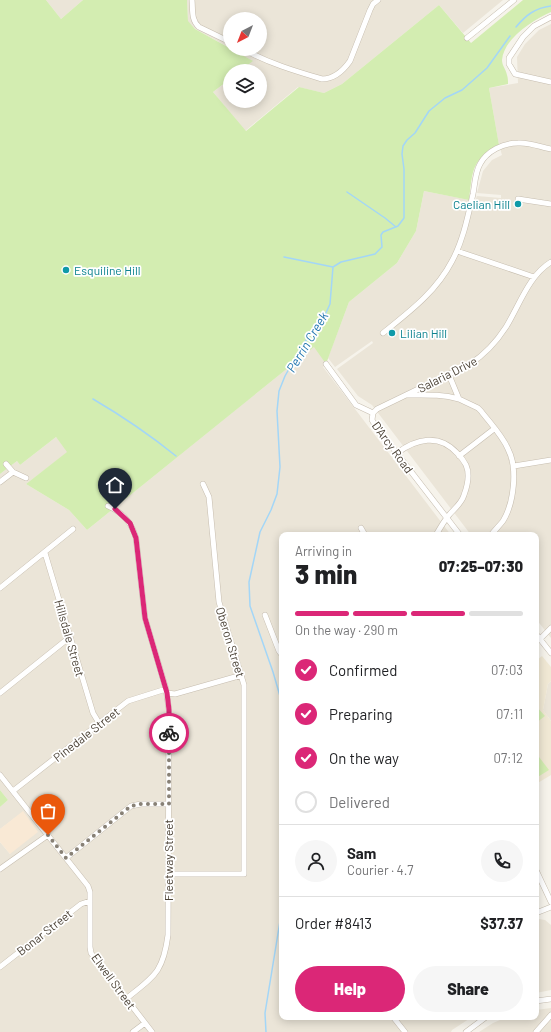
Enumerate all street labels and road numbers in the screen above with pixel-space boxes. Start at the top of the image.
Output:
street label: Salaria Drive [415,353,479,395]
street label: D'Arcy Road [370,418,416,476]
street label: Hillsdale Street [52,598,88,678]
street label: Oberon Street [214,605,248,679]
street label: Pinedale Street [50,704,122,764]
street label: Fleetway Street [161,819,175,901]
street label: Bonar Street [14,906,74,958]
street label: Elwell Street [89,950,139,1012]

